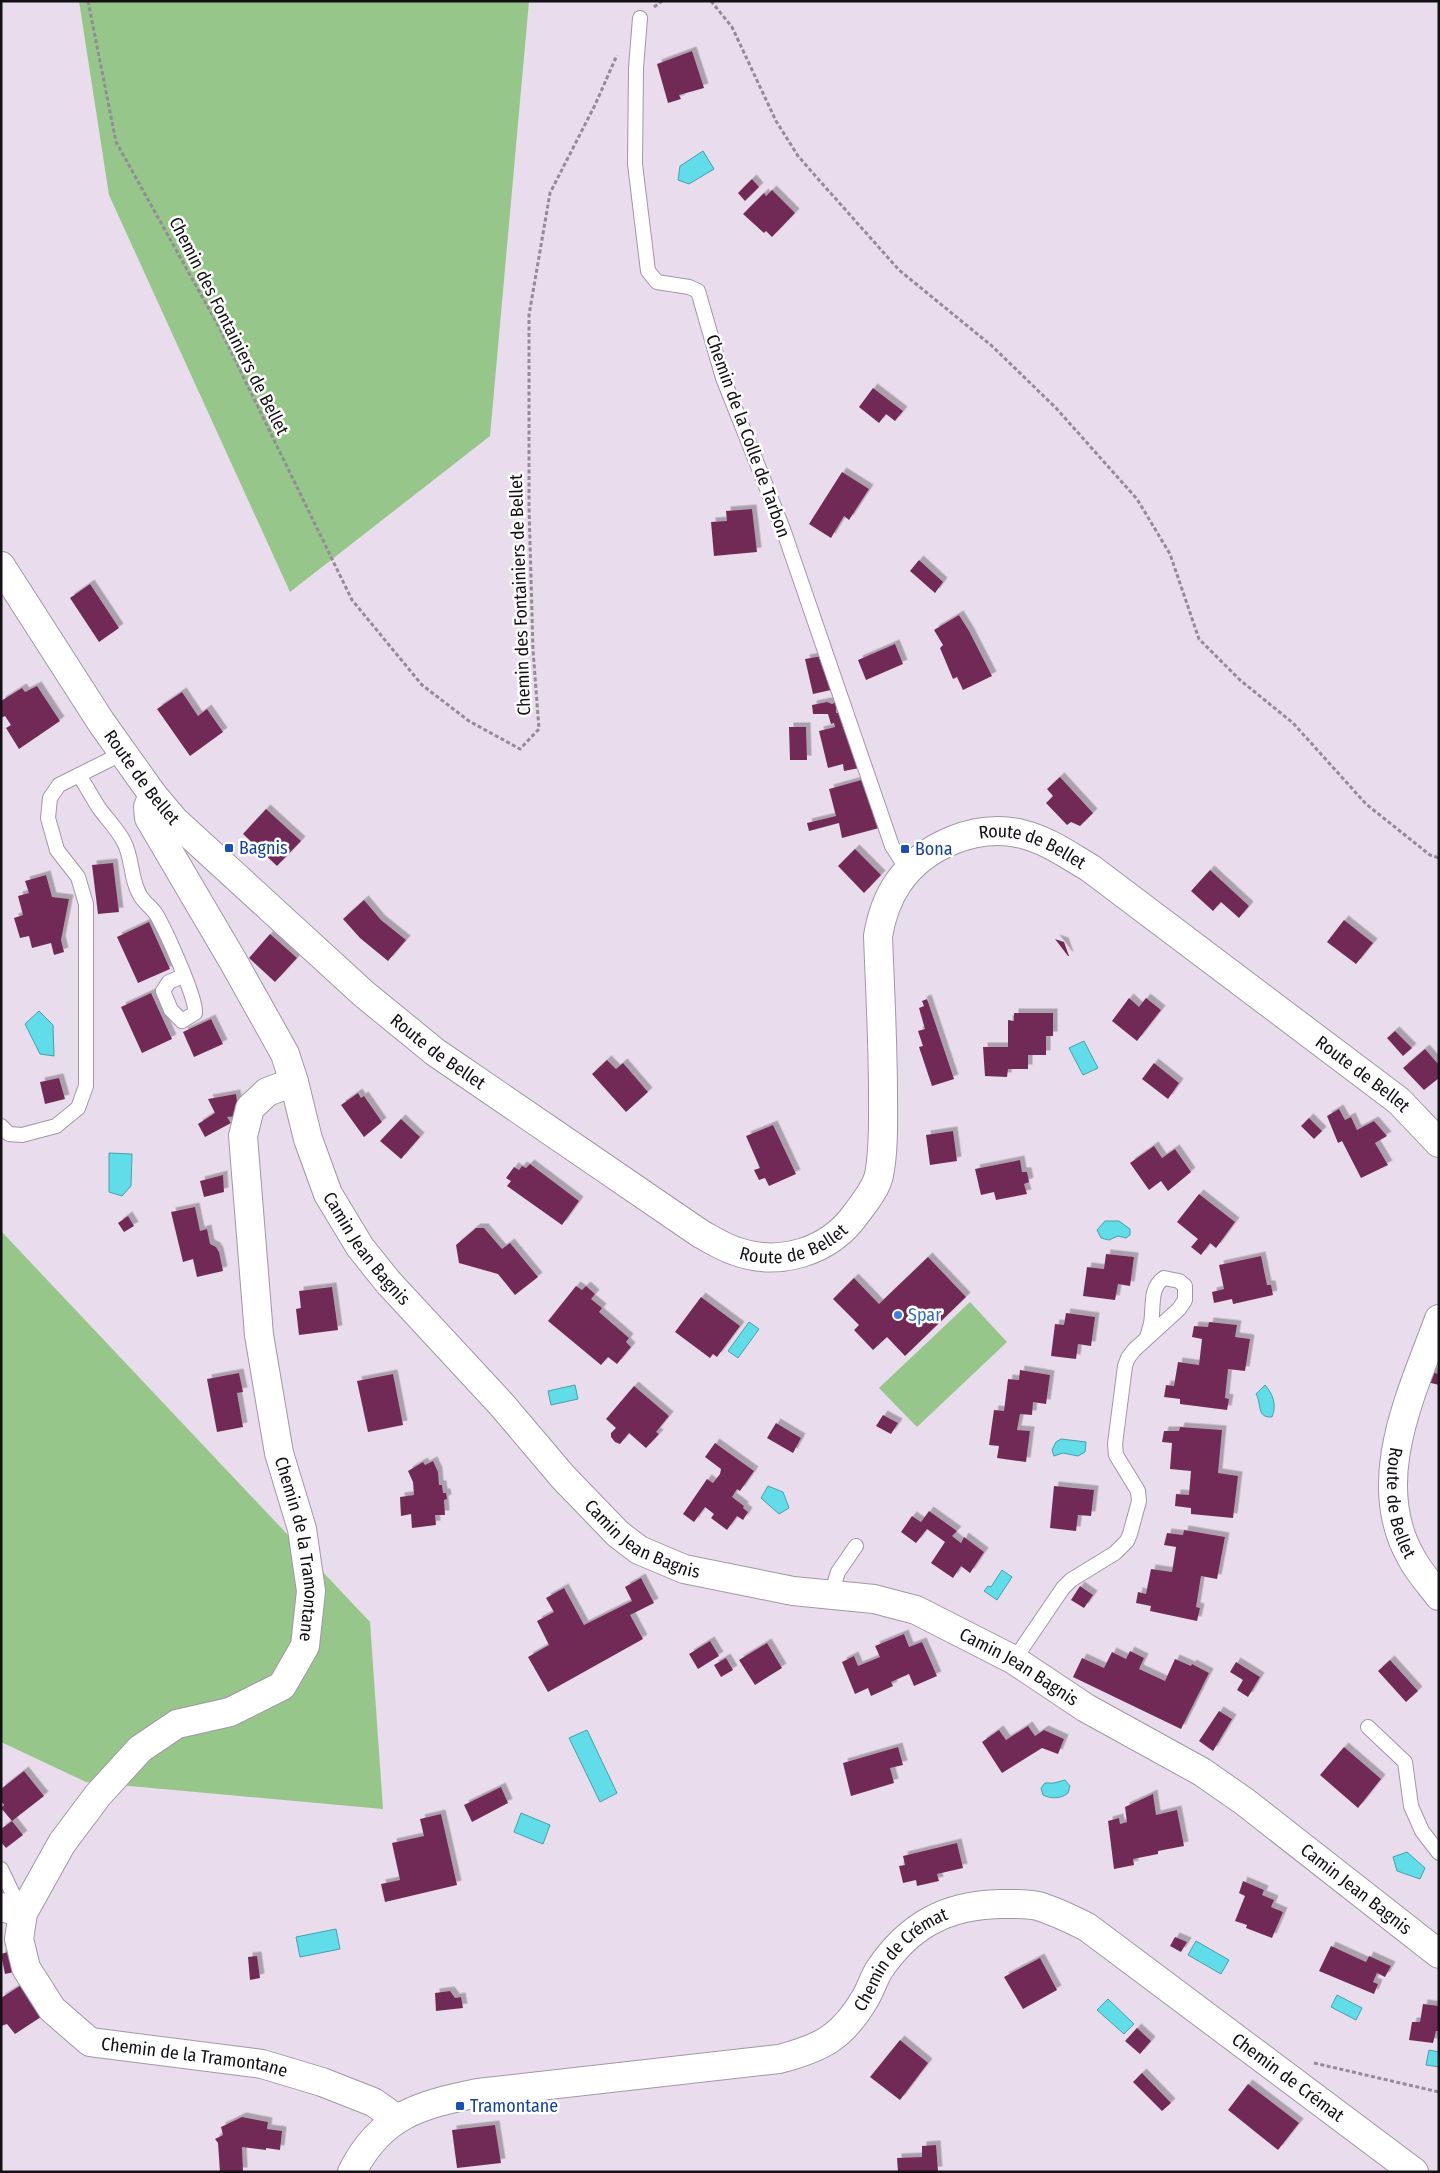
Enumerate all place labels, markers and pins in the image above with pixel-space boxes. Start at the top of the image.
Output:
place label: Bagnis [239,837,288,859]
place label: Bona [915,838,953,860]
marker: Bagnis [223,842,235,854]
marker: Bona [899,843,911,855]
place label: Spar [908,1304,942,1326]
marker: Spar [892,1309,904,1321]
place label: Tramontane [470,2095,558,2117]
marker: Tramontane [454,2100,466,2112]

